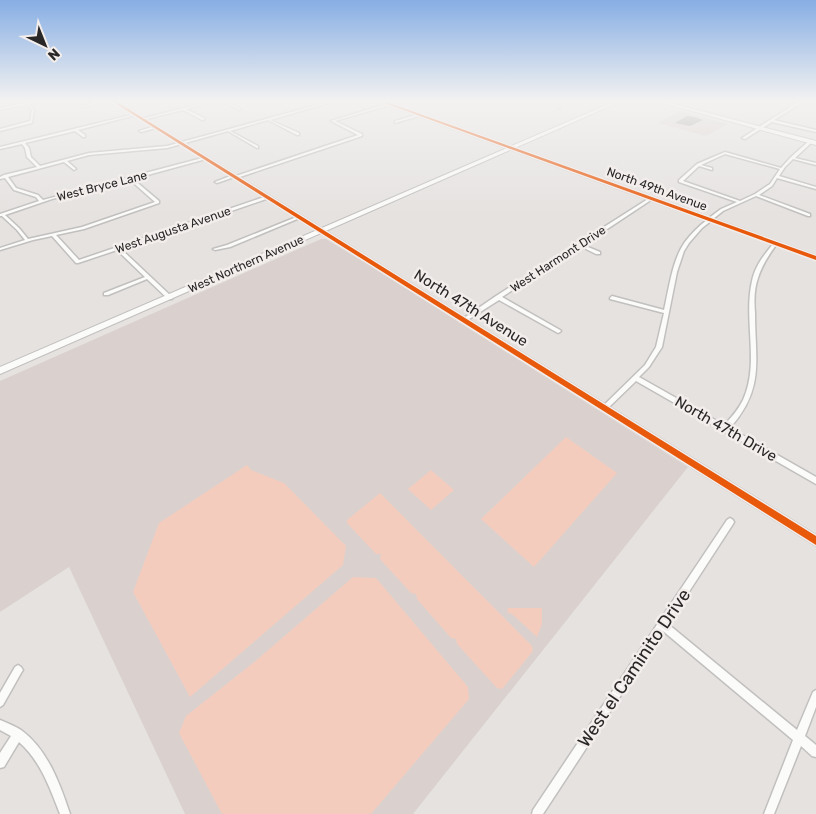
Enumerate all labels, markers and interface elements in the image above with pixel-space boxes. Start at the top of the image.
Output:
north arrow [20,20,70,70]
text: N [44,44,63,64]
street label: North 49th Avenue [605,164,709,214]
street label: West Bryce Lane [55,168,149,204]
street label: West Augusta Avenue [113,204,233,256]
street label: West Harmont Drive [508,223,609,295]
street label: West Northern Avenue [186,232,306,296]
street label: North 47th Avenue [411,266,531,350]
street label: North 47th Drive [672,392,780,466]
street label: West el Caminito Drive [573,585,695,751]

